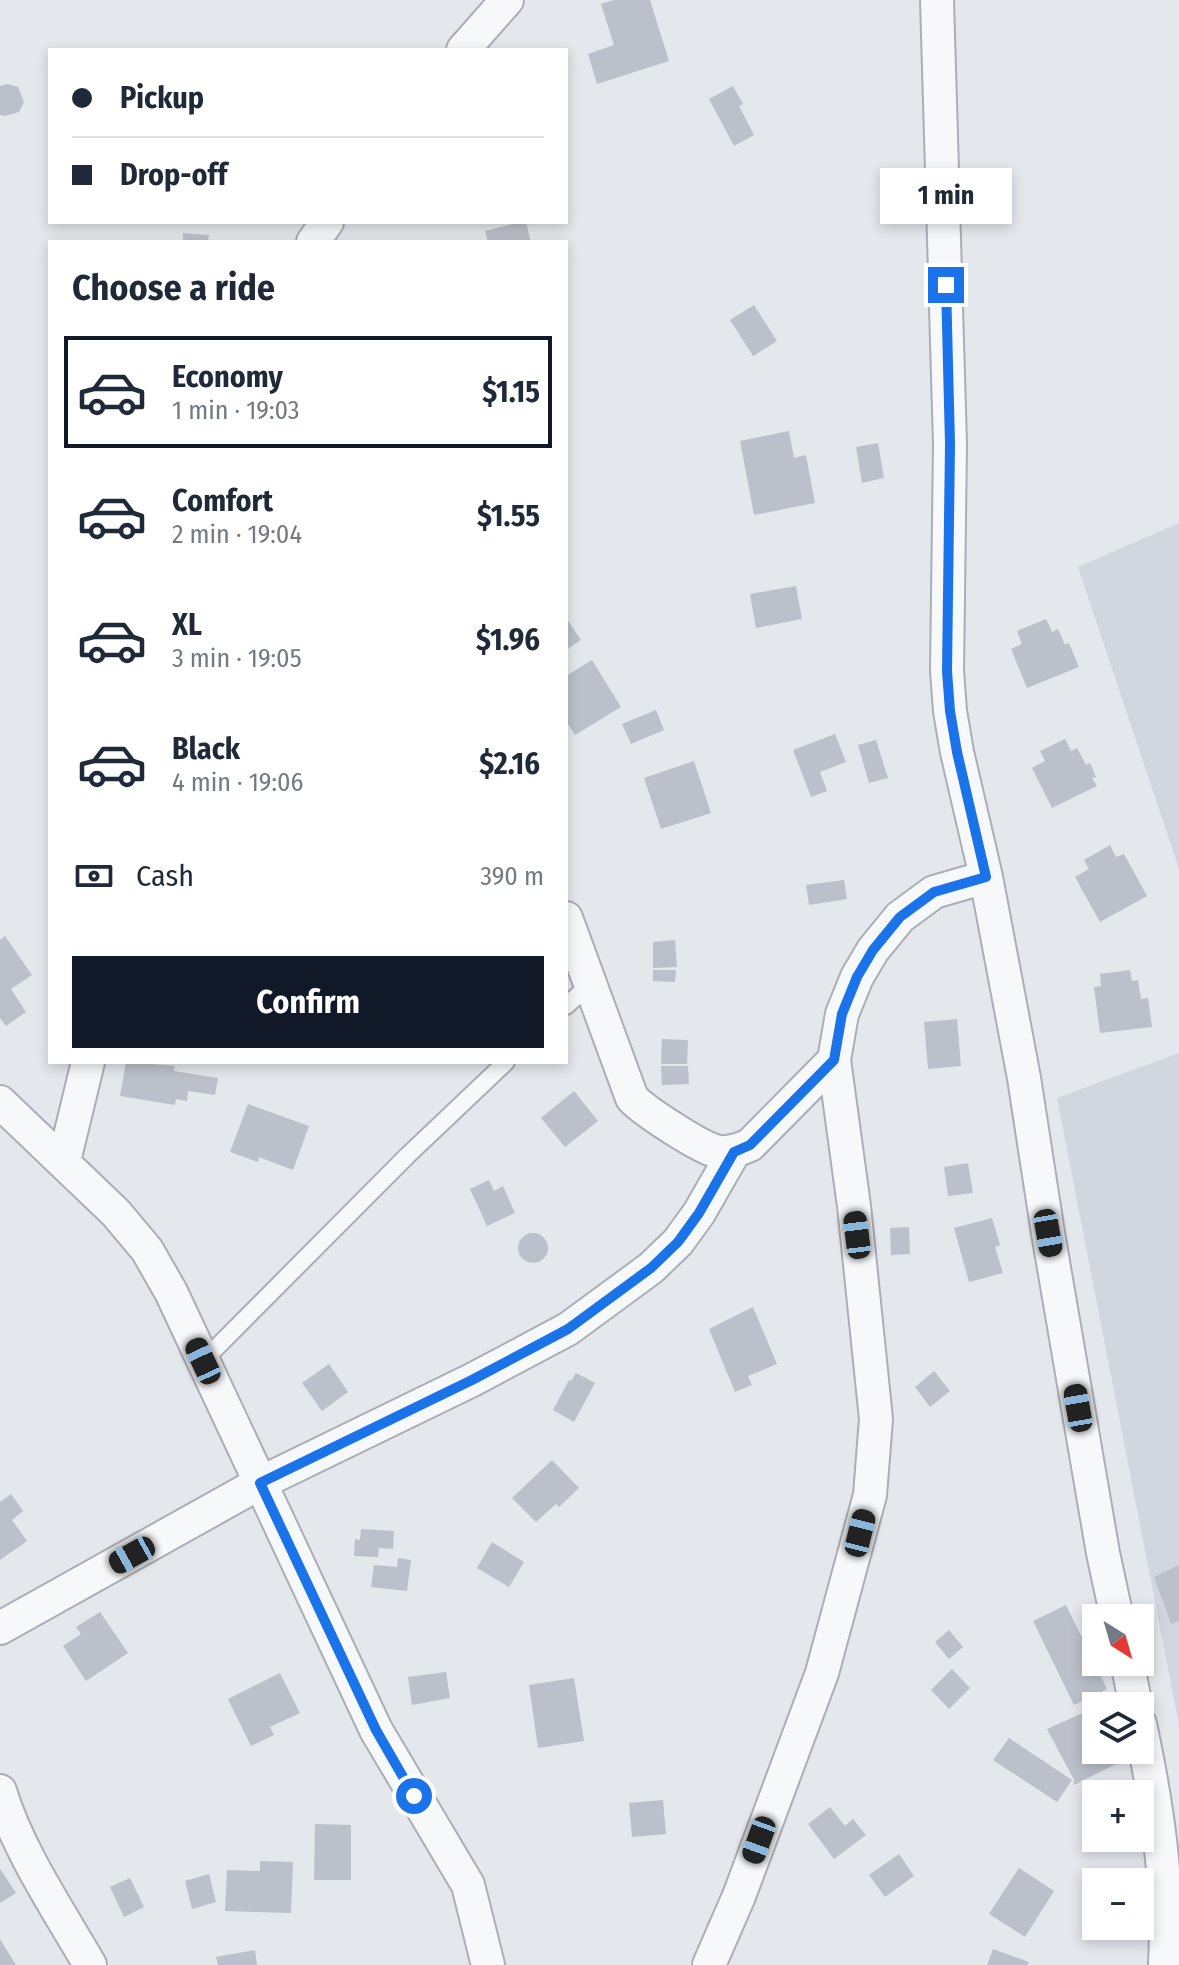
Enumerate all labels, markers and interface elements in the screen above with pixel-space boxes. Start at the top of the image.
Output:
text: Pickup [120,80,204,116]
text: Drop-off [120,157,227,193]
callout: 1 min [880,169,1012,225]
text: 1 min [918,180,974,211]
text: Choose a ride [72,266,275,310]
route end [928,267,964,303]
icon: car [76,356,148,428]
text: Economy [172,359,283,395]
text: $1.15 [482,374,540,410]
text: 1 min · 19:03 [172,395,300,426]
icon: car [76,480,148,552]
text: Comfort [172,483,273,519]
text: $1.55 [477,498,540,534]
text: 2 min · 19:04 [172,519,302,550]
icon: car [76,604,148,676]
text: XL [172,607,202,643]
text: $1.96 [476,622,540,658]
text: 3 min · 19:05 [172,643,302,674]
icon: car [76,728,148,800]
text: Black [172,731,240,767]
text: $2.16 [479,746,540,782]
text: 4 min · 19:06 [172,767,303,798]
icon: cash [72,854,116,898]
text: Cash [136,858,194,894]
text: 390 m [480,861,544,892]
button: Confirm [72,956,544,1048]
car [1032,1207,1064,1259]
car [842,1210,872,1260]
car [182,1334,224,1388]
car [1062,1382,1094,1434]
car [843,1507,877,1559]
car [105,1533,159,1577]
north arrow [1082,1604,1154,1676]
map controls [1082,1604,1154,1940]
button: layers [1082,1692,1154,1764]
route start [396,1778,432,1814]
button: + [1082,1780,1154,1852]
car [740,1813,778,1867]
button: − [1082,1868,1154,1940]

